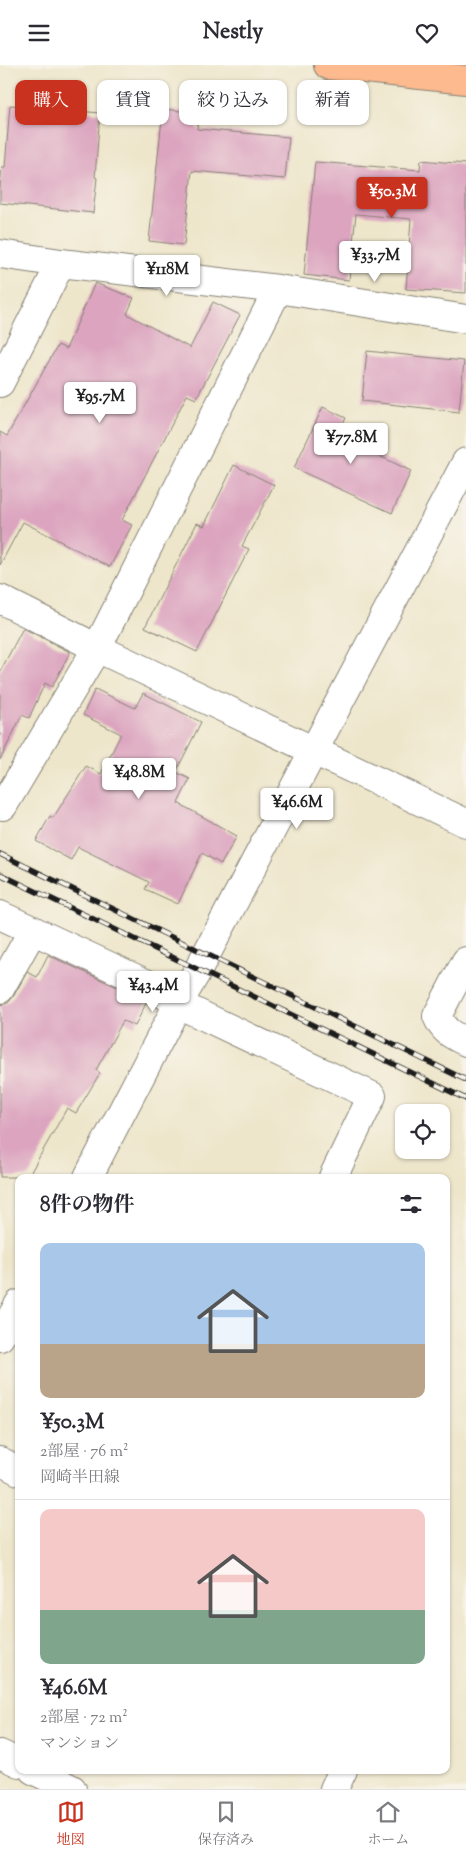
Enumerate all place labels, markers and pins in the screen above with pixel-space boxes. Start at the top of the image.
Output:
pin: ¥50.3M [351,177,433,219]
pin: ¥33.7M [334,241,416,283]
pin: ¥118M [132,255,202,297]
pin: ¥95.7M [59,381,141,424]
pin: ¥77.8M [310,423,392,465]
pin: ¥48.8M [98,757,180,800]
pin: ¥46.6M [256,787,338,830]
pin: ¥43.4M [112,971,194,1013]

